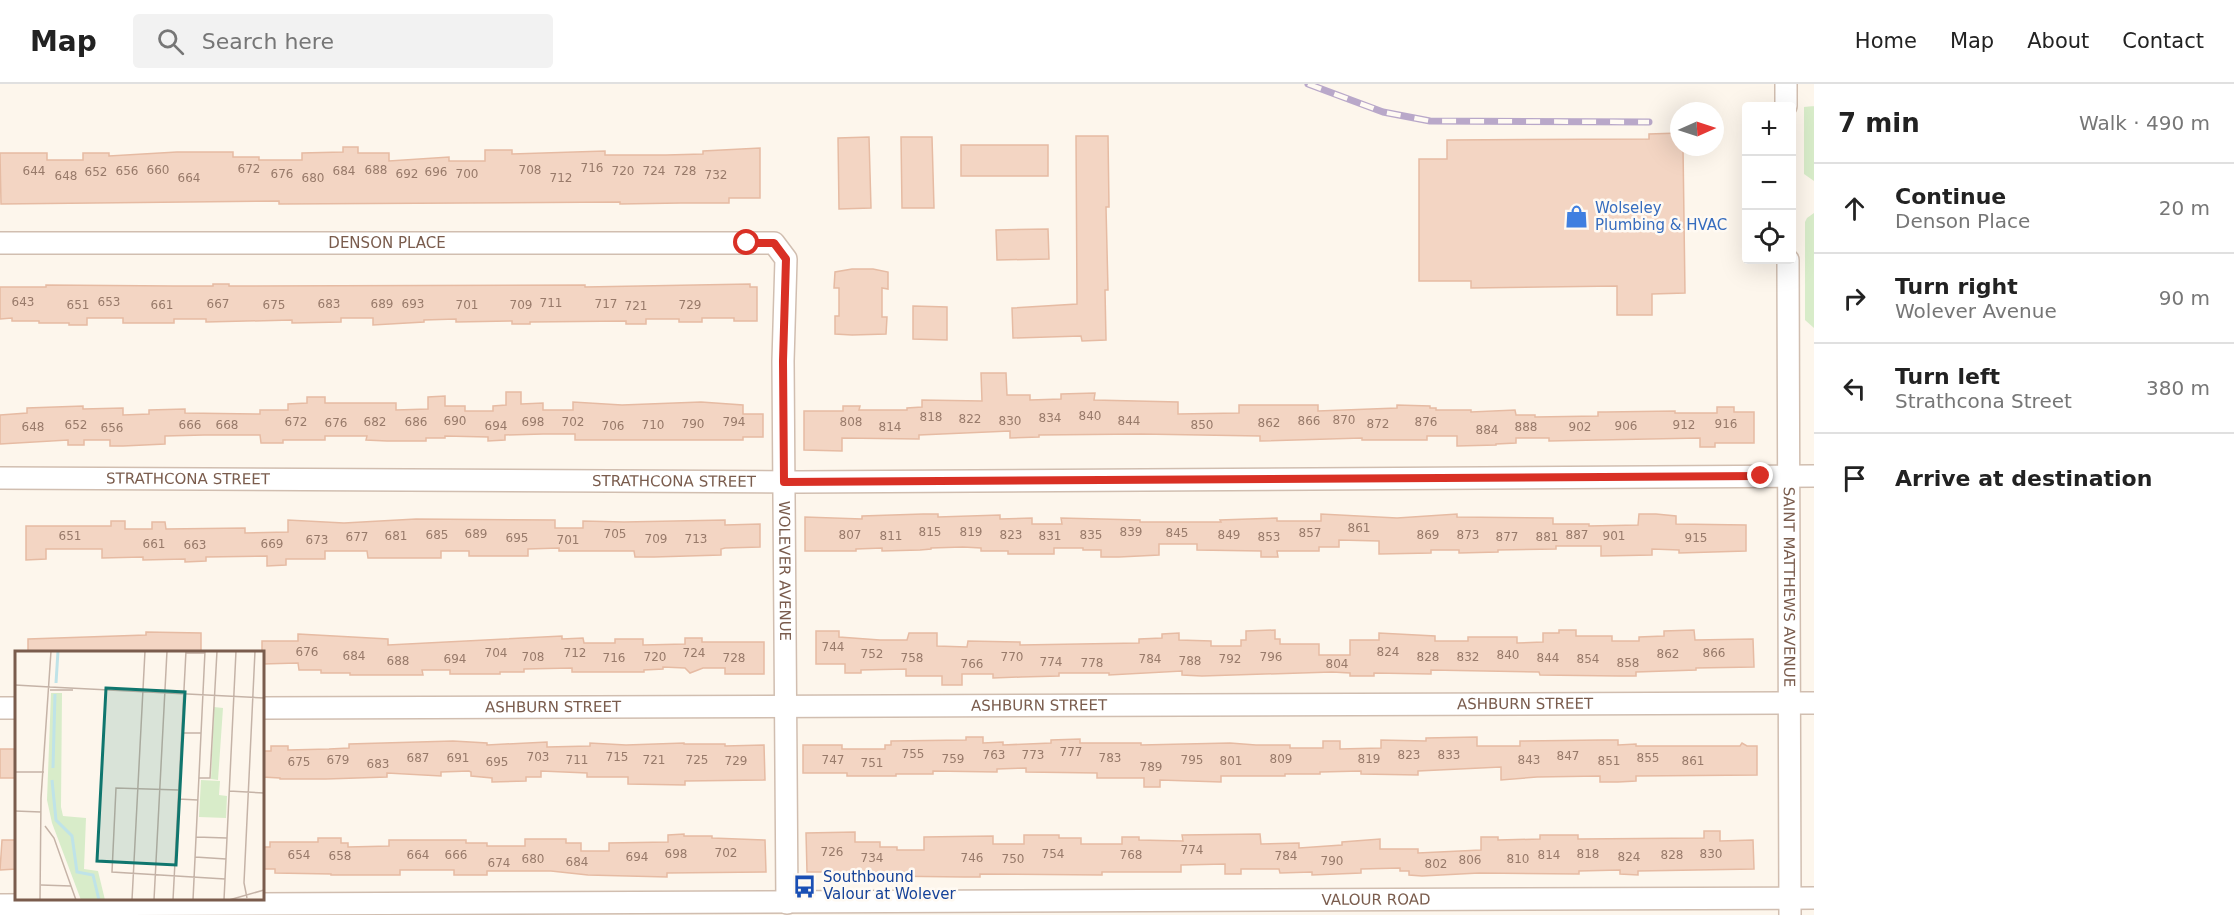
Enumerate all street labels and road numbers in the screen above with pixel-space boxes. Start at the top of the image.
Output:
street label: DENSON PLACE [328,234,446,252]
street label: STRATHCONA STREET [106,470,271,488]
street label: STRATHCONA STREET [592,472,757,491]
street label: SAINT MATTHEWS AVENUE [1780,487,1798,687]
street label: WOLEVER AVENUE [775,501,794,641]
street label: ASHBURN STREET [1457,695,1594,713]
street label: ASHBURN STREET [971,696,1108,715]
street label: ASHBURN STREET [485,698,622,716]
street label: VALOUR ROAD [1321,890,1431,909]

